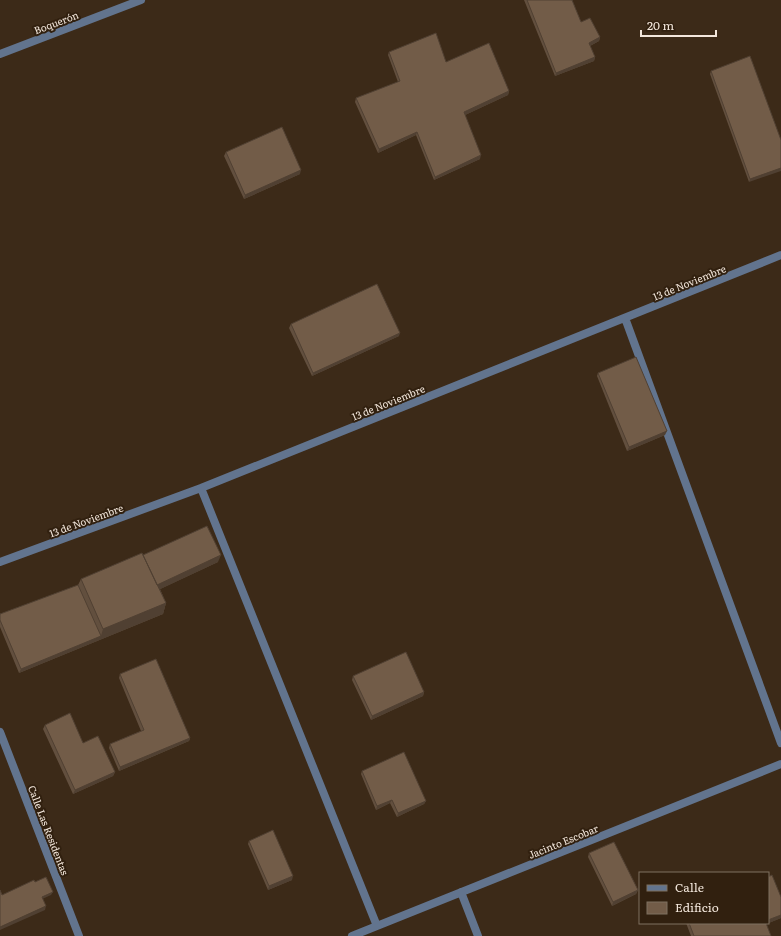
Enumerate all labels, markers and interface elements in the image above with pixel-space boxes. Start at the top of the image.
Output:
street label: Boquerón [31,6,81,37]
scale bar [641,12,716,38]
text: 20 m [647,16,674,34]
street label: 13 de Noviembre [650,260,728,304]
street label: 13 de Noviembre [349,380,427,424]
street label: 13 de Noviembre [47,500,125,540]
street label: Calle Las Residentas [25,783,73,878]
street label: Jacinto Escobar [526,820,601,862]
legend [639,872,769,924]
text: Calle [675,878,704,896]
text: Edificio [675,898,719,916]

